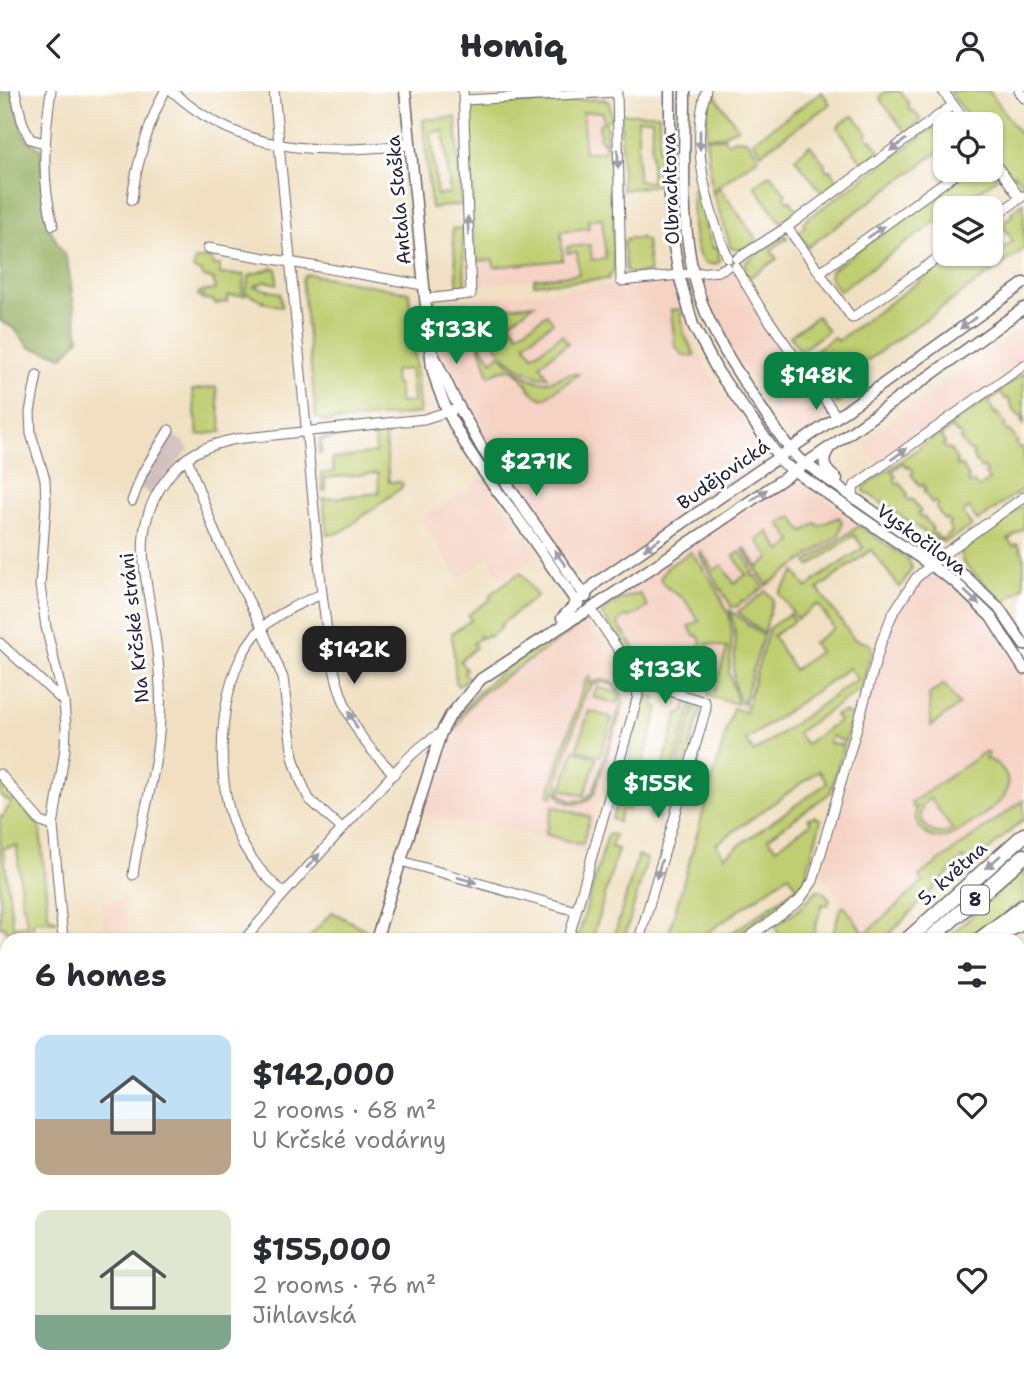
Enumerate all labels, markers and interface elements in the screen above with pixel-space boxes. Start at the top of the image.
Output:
text: Homiq [460,24,564,67]
icon: back [35,27,73,65]
icon: person [951,27,989,65]
map controls [933,112,1003,266]
button: locate [933,112,1003,182]
one-way arrow [695,129,706,151]
street label: Olbrachtova [656,133,685,245]
street label: Antala Staška [380,134,417,266]
one-way arrow [889,138,907,152]
one-way arrow [613,148,624,170]
button: layers [933,196,1003,266]
one-way arrow [463,215,474,237]
one-way arrow [867,225,885,239]
pin: $133K [407,307,505,366]
text: $133K [420,314,492,344]
one-way arrow [959,316,977,330]
pin: $148K [767,353,865,412]
text: $148K [780,360,852,390]
street label: Budějovická [672,433,775,515]
pin: $271K [487,439,585,498]
text: $271K [500,446,572,476]
one-way arrow [890,447,908,461]
one-way arrow [750,488,768,502]
street label: Vyskočilova [871,498,972,581]
one-way arrow [643,537,661,551]
one-way arrow [553,549,567,568]
street label: Na Krčské stráni [114,551,155,705]
one-way arrow [963,590,980,606]
pin: $142K [305,627,403,686]
text: $142K [318,634,390,664]
pin: $133K [616,647,714,706]
text: $133K [629,654,701,684]
one-way arrow [347,710,358,730]
pin: $155K [609,761,707,820]
text: $155K [623,768,693,798]
street label: 5. května [913,836,992,911]
one-way arrow [305,852,321,870]
one-way arrow [984,854,1002,870]
one-way arrow [654,859,664,880]
one-way arrow [457,875,478,885]
road number: 8 [961,885,989,915]
text: 6 homes [35,955,167,996]
icon: filters [953,956,991,994]
text: $142,000 [252,1054,395,1095]
icon: home [91,1063,175,1147]
icon: heart [953,1086,991,1124]
text: 2 rooms · 68 m² [252,1095,436,1125]
text: U Krčské vodárny [252,1125,446,1155]
text: $155,000 [252,1229,392,1270]
icon: home [91,1238,175,1322]
icon: heart [953,1261,991,1299]
text: 2 rooms · 76 m² [252,1270,436,1300]
text: Jihlavská [252,1300,356,1330]

